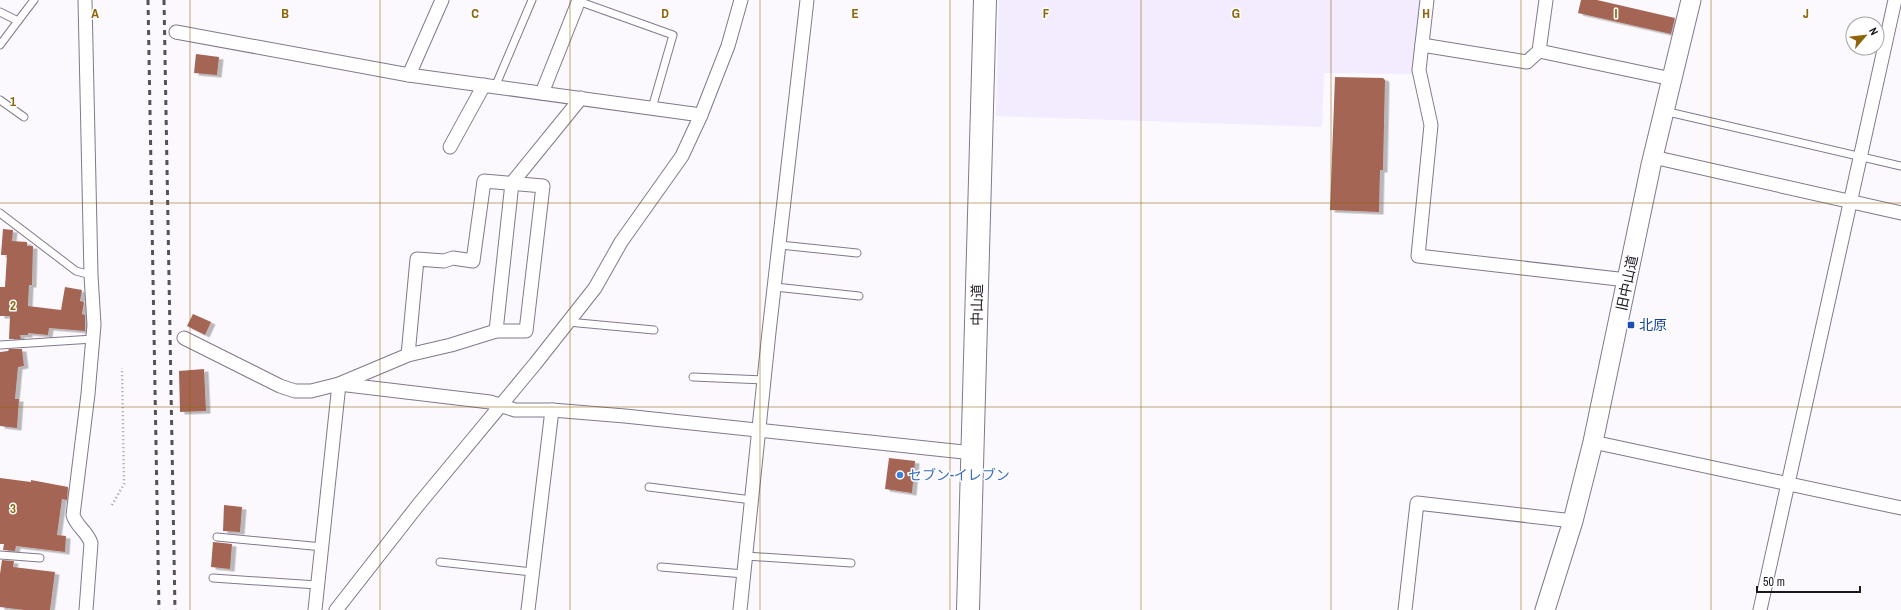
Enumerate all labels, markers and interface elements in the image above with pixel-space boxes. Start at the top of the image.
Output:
text: A [91,5,99,22]
text: B [281,5,289,22]
text: C [471,5,479,22]
text: D [661,5,669,22]
text: E [851,5,859,22]
text: F [1043,5,1050,22]
text: G [1232,5,1240,22]
text: H [1422,5,1430,22]
text: I [1615,5,1618,22]
text: J [1803,5,1809,22]
north arrow [1845,16,1885,56]
text: N [1866,25,1882,37]
text: 1 [10,93,16,110]
street label: 旧中山道 [1612,254,1642,312]
street label: 中山道 [968,284,986,326]
text: 2 [10,297,16,314]
place label: 北原 [1639,316,1667,334]
marker: 北原 [1626,320,1636,330]
place label: セブン-イレブン [908,466,1010,484]
marker: セブン-イレブン [895,470,905,480]
text: 3 [10,500,16,517]
scale bar [1757,568,1860,594]
text: 50 m [1763,574,1785,590]

